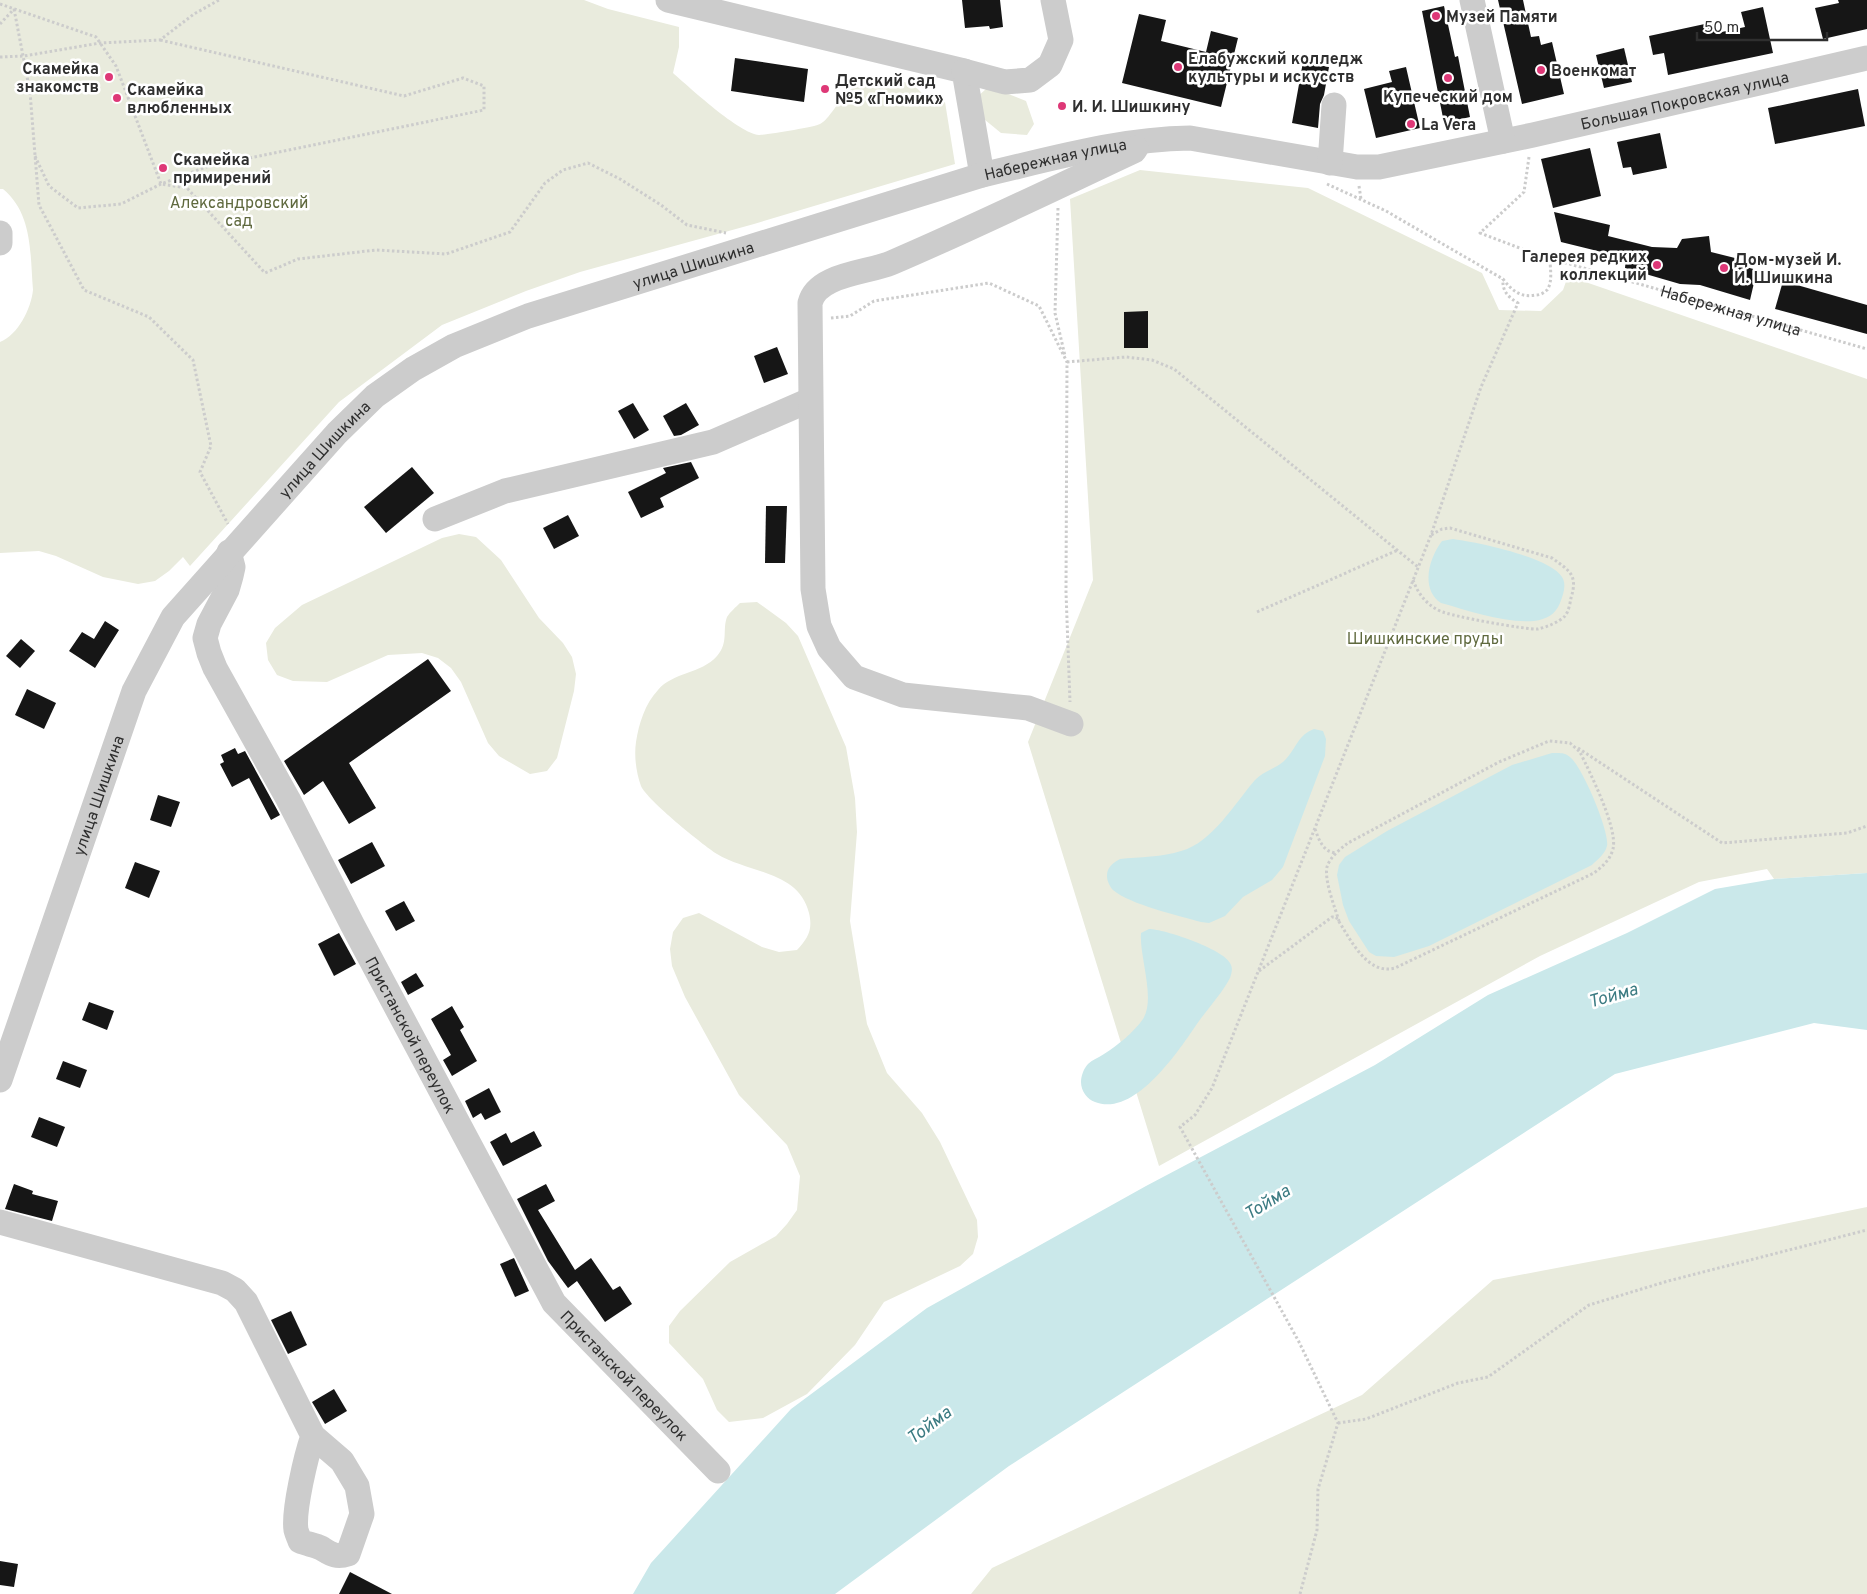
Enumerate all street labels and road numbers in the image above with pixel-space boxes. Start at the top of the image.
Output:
street label: Большая Покровская улица [1579,68,1791,136]
street label: Набережная улица [982,136,1128,186]
street label: улица Шишкина [631,238,757,295]
street label: Набережная улица [1658,282,1803,342]
street label: улица Шишкина [275,398,376,503]
street label: улица Шишкина [70,733,130,859]
street label: Пристанской переулок [359,954,459,1118]
street label: Пристанской переулок [555,1307,691,1446]

